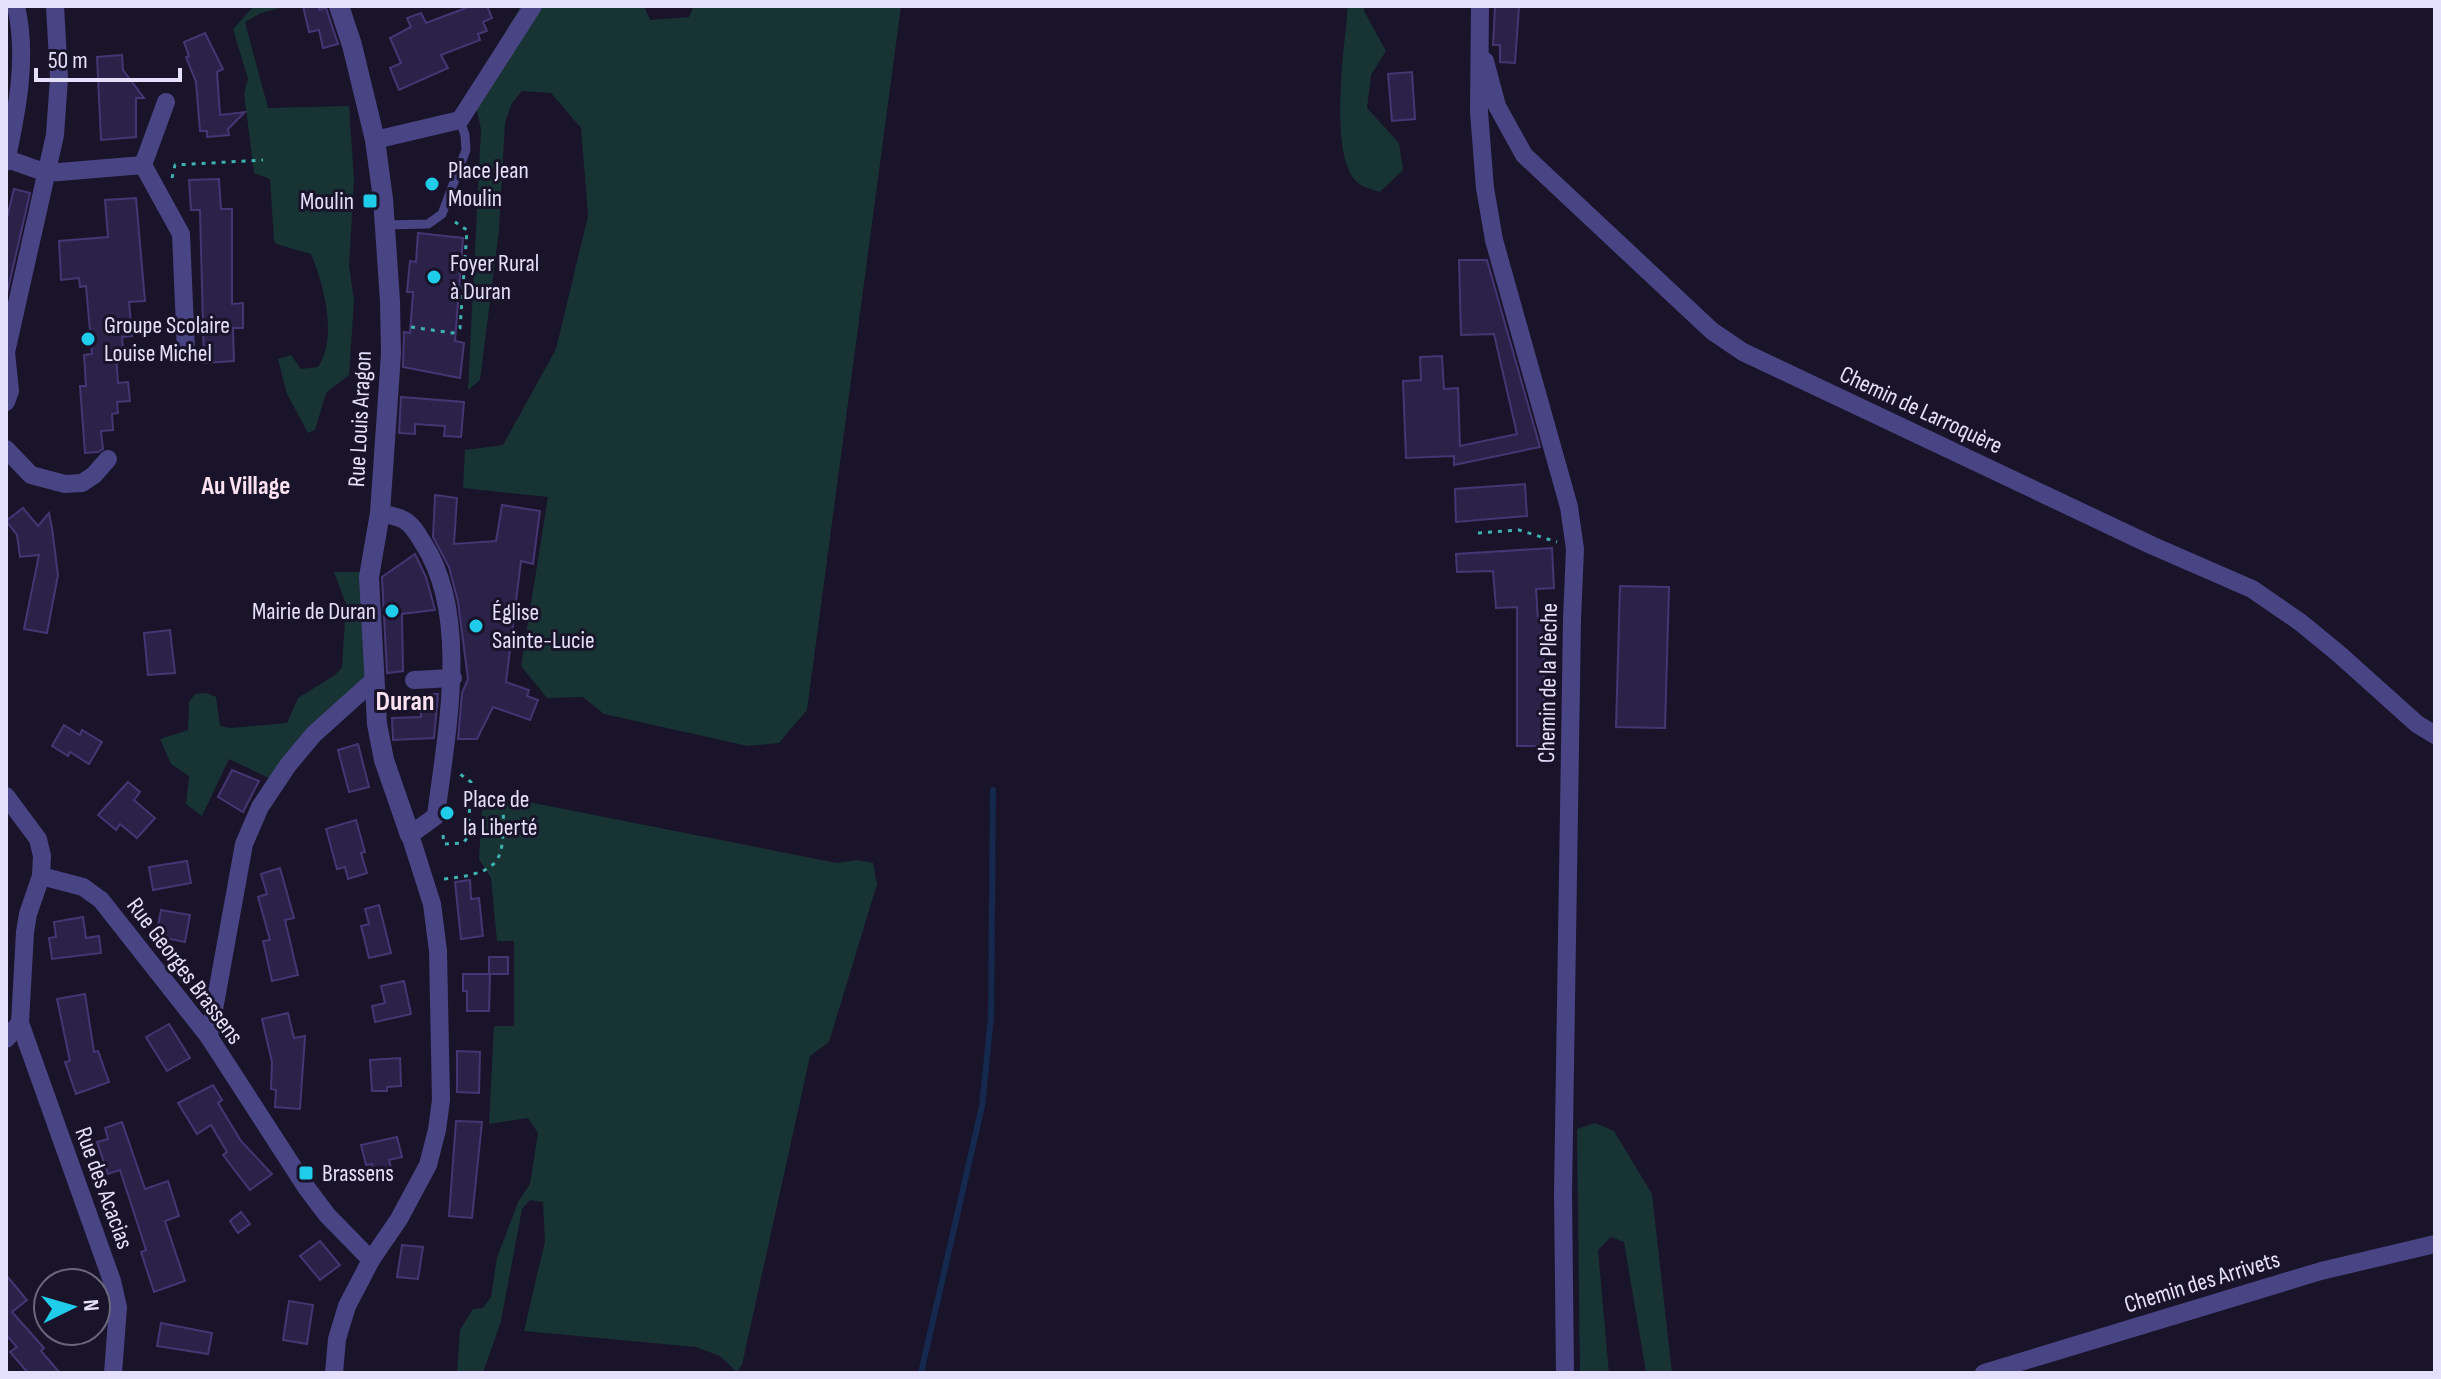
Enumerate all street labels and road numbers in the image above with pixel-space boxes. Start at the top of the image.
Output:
street label: Rue Louis Aragon [342,350,378,488]
street label: Chemin de Larroquère [1835,360,2007,460]
street label: Chemin de la Plèche [1532,603,1564,763]
street label: Rue Georges Brassens [120,892,250,1050]
street label: Rue des Acacias [69,1123,139,1253]
street label: Chemin des Arrivets [2121,1245,2283,1319]

